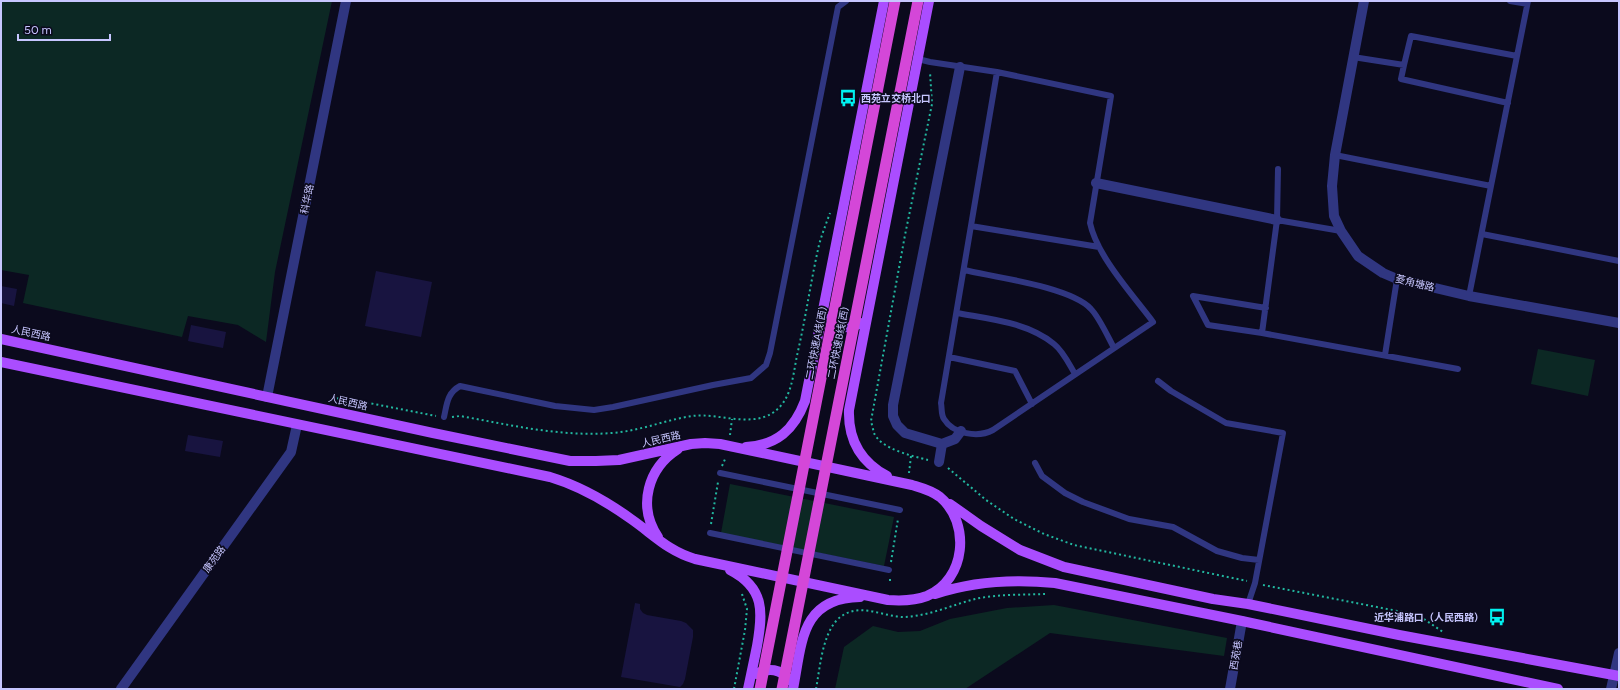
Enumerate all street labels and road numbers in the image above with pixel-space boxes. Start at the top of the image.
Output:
street label: 科华路 [298,183,316,215]
street label: 菱角塘路 [1394,272,1436,294]
street label: 二环快速A线(西) [803,306,829,380]
street label: 二环快速B线(西) [825,306,851,380]
street label: 人民西路 [10,322,52,344]
street label: 人民西路 [327,391,369,413]
street label: 人民西路 [640,428,682,450]
street label: 康苑路 [200,543,228,575]
street label: 西苑巷 [1227,639,1245,671]

